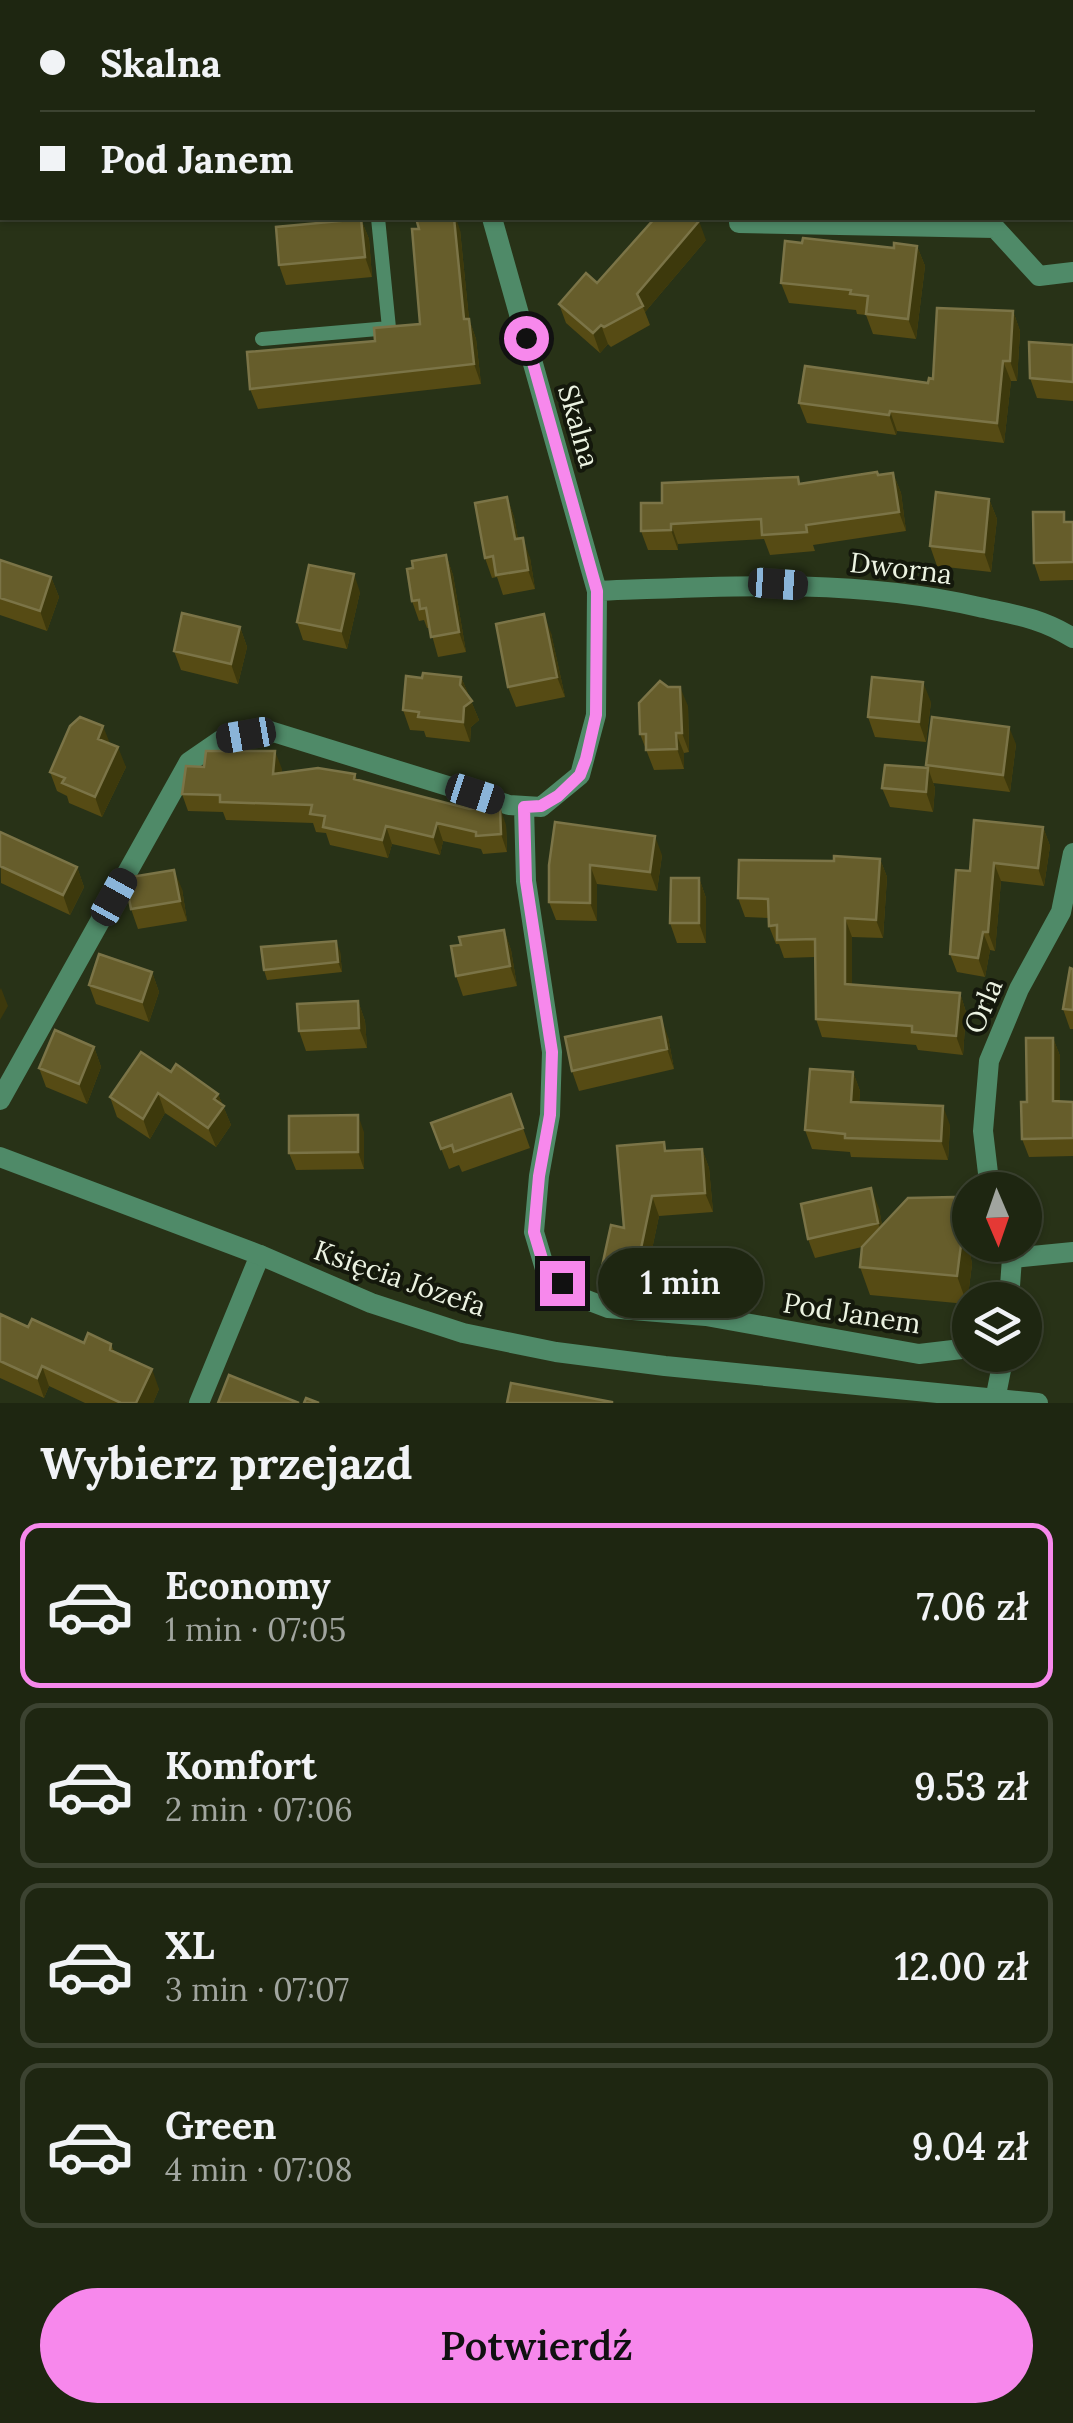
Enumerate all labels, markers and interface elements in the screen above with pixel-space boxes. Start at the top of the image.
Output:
text: Skalna [100,39,221,87]
text: Pod Janem [100,135,293,183]
route start [504,316,549,361]
street label: Skalna [550,380,608,472]
street label: Dworna [848,544,954,592]
car [747,567,809,601]
car [214,715,278,755]
car [442,770,508,818]
car [86,863,142,931]
street label: Orla [955,973,1011,1039]
north arrow [952,1172,1042,1262]
map controls [952,1172,1042,1372]
street label: Księcia Józefa [309,1232,491,1324]
callout: 1 min [597,1248,762,1318]
route end [540,1261,585,1306]
text: 1 min [640,1262,721,1303]
button: layers [952,1282,1042,1372]
street label: Pod Janem [781,1284,923,1342]
text: Wybierz przejazd [40,1434,413,1491]
icon: car [45,1561,135,1651]
text: Economy [165,1561,331,1609]
text: 7.06 zł [916,1582,1028,1630]
text: 1 min · 07:05 [165,1609,346,1650]
icon: car [45,1741,135,1831]
text: Komfort [165,1741,317,1789]
text: 9.53 zł [914,1762,1028,1810]
text: 2 min · 07:06 [165,1789,353,1830]
icon: car [45,1921,135,2011]
text: XL [165,1921,215,1969]
text: 12.00 zł [895,1942,1028,1990]
text: 3 min · 07:07 [165,1969,349,2010]
icon: car [45,2101,135,2191]
text: Green [165,2101,277,2149]
text: 9.04 zł [912,2122,1028,2170]
text: 4 min · 07:08 [165,2149,352,2190]
button: Potwierdź [40,2288,1033,2403]

